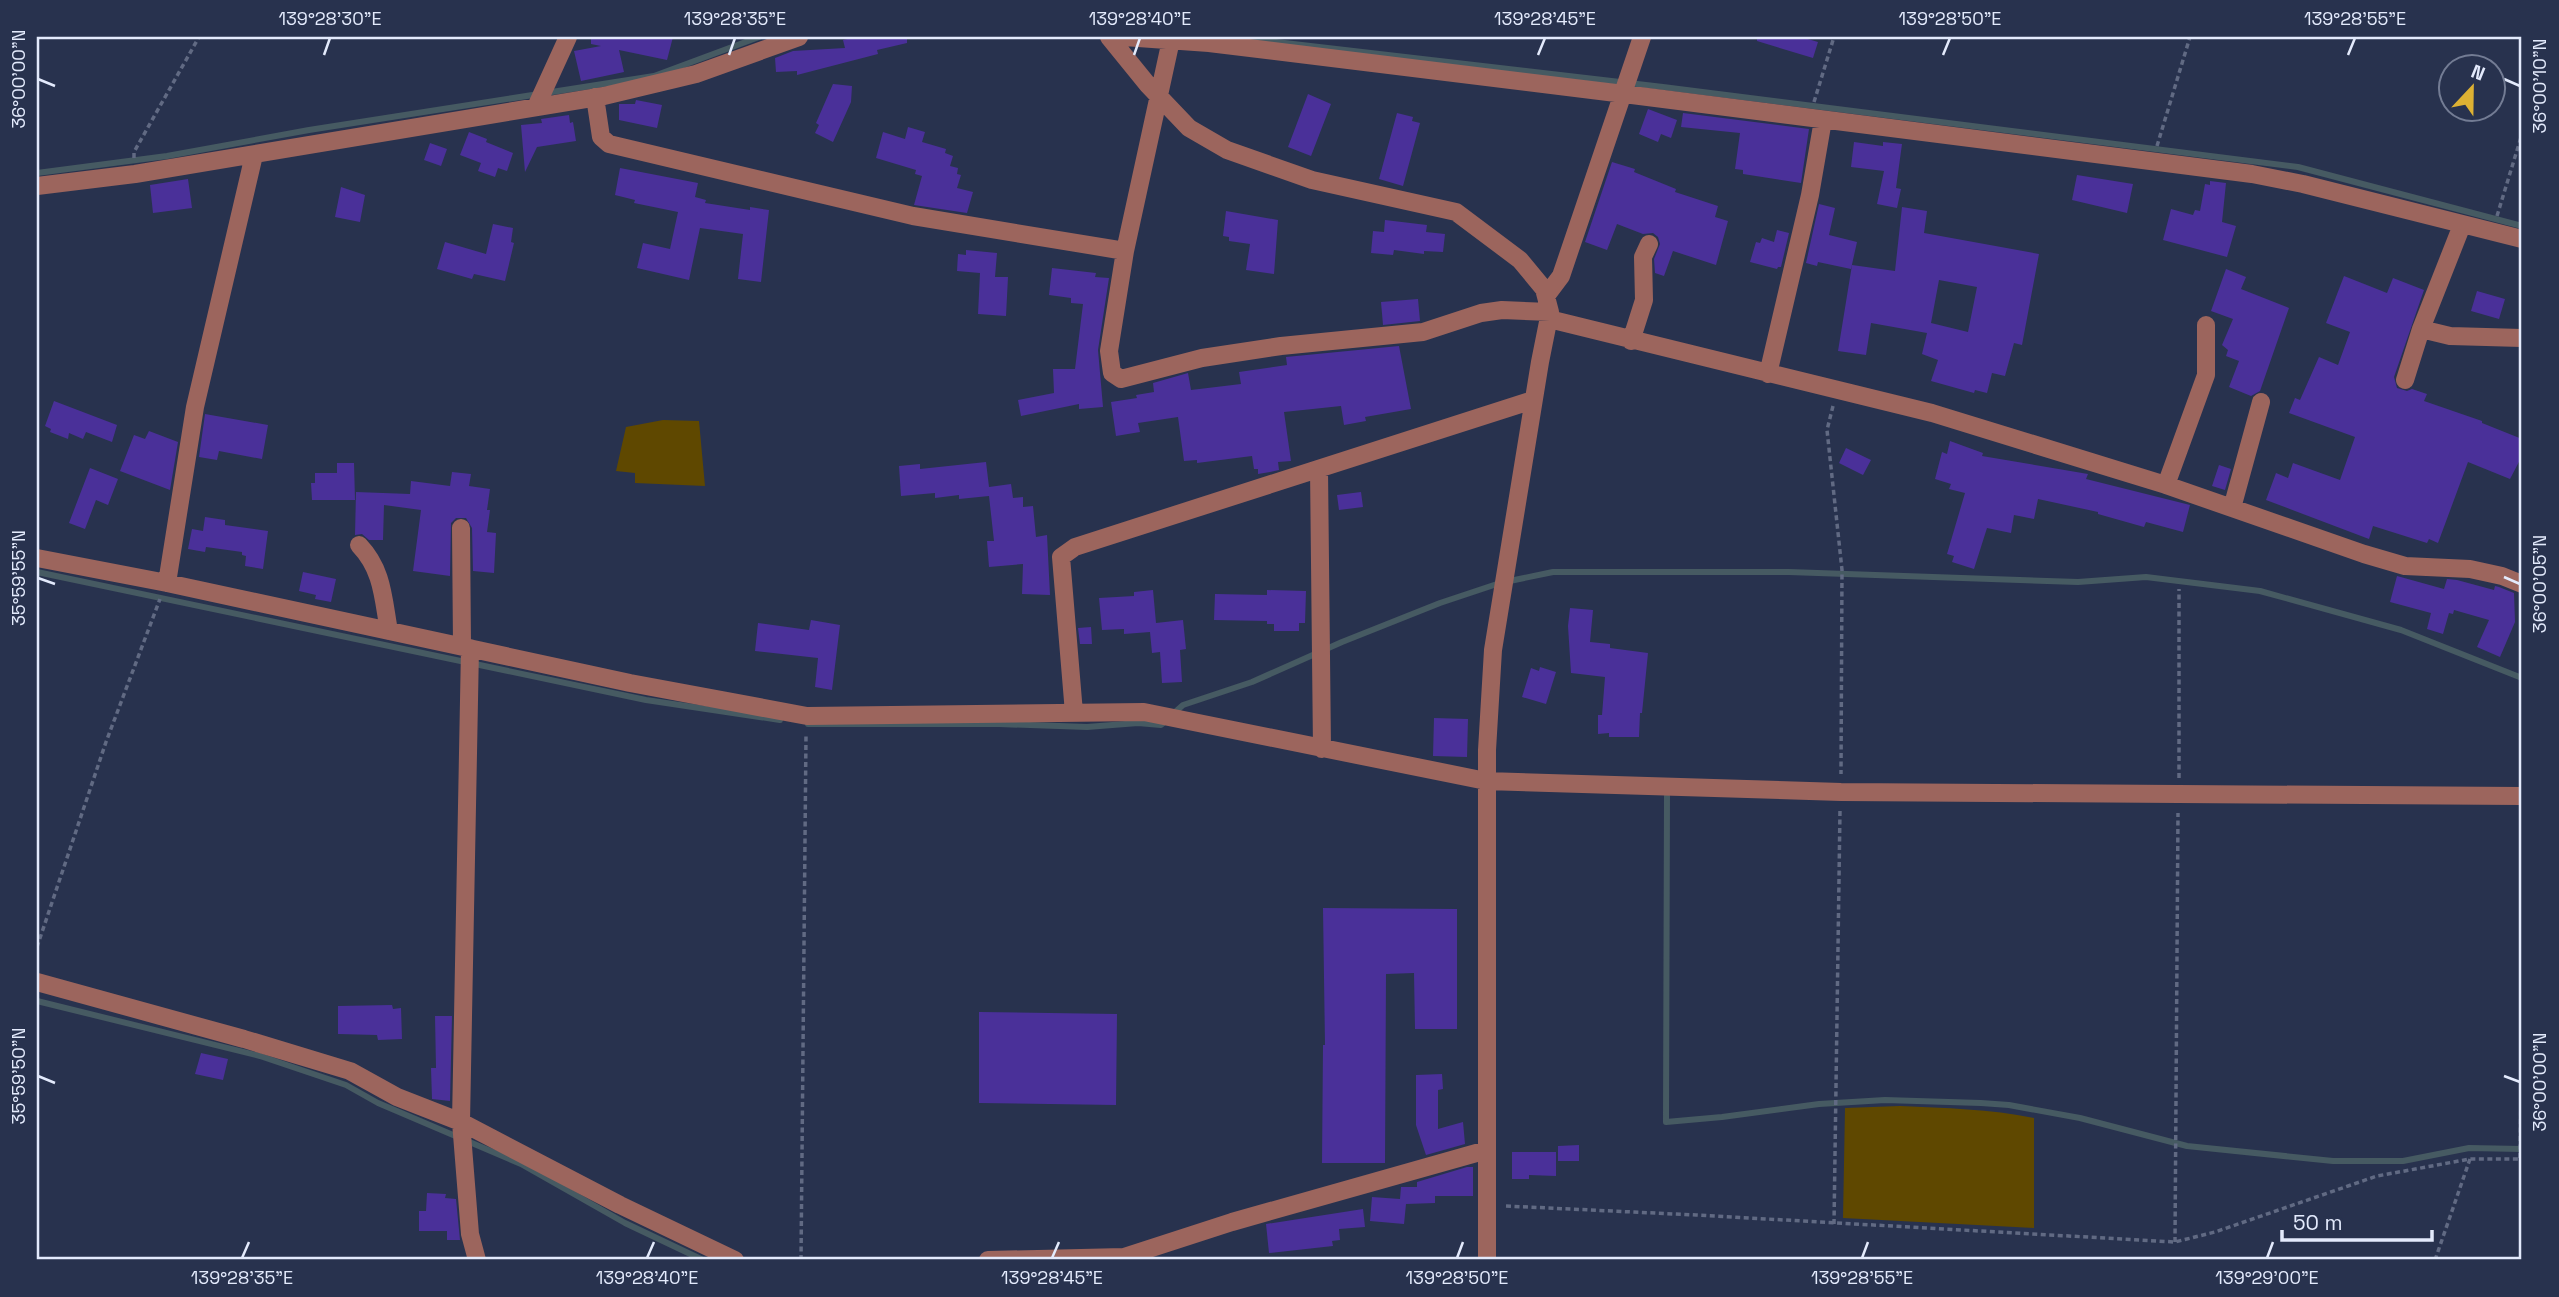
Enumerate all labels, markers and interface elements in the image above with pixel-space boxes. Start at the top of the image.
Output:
text: 139°28'30"E [278,7,382,30]
text: 139°28'35"E [684,7,786,30]
text: 139°28'40"E [1089,7,1191,30]
text: 139°28'45"E [1494,7,1596,30]
text: 139°28'50"E [1899,7,2001,30]
text: 139°28'55"E [2304,7,2406,30]
text: 36°00'00"N [7,29,30,129]
text: 36°00'10"N [2528,38,2551,134]
north arrow [2436,52,2506,122]
text: N [2468,59,2489,87]
text: 35°59'55"N [7,530,30,626]
text: 36°00'05"N [2528,535,2551,633]
text: 35°59'50"N [7,1028,30,1124]
text: 36°00'00"N [2528,1032,2551,1132]
scale bar [2282,1199,2433,1243]
text: 50 m [2293,1209,2343,1236]
text: 139°28'35"E [191,1266,293,1289]
text: 139°28'40"E [596,1266,698,1289]
text: 139°28'45"E [1001,1266,1103,1289]
text: 139°28'50"E [1406,1266,1508,1289]
text: 139°28'55"E [1811,1266,1913,1289]
text: 139°29'00"E [2215,1266,2319,1289]

